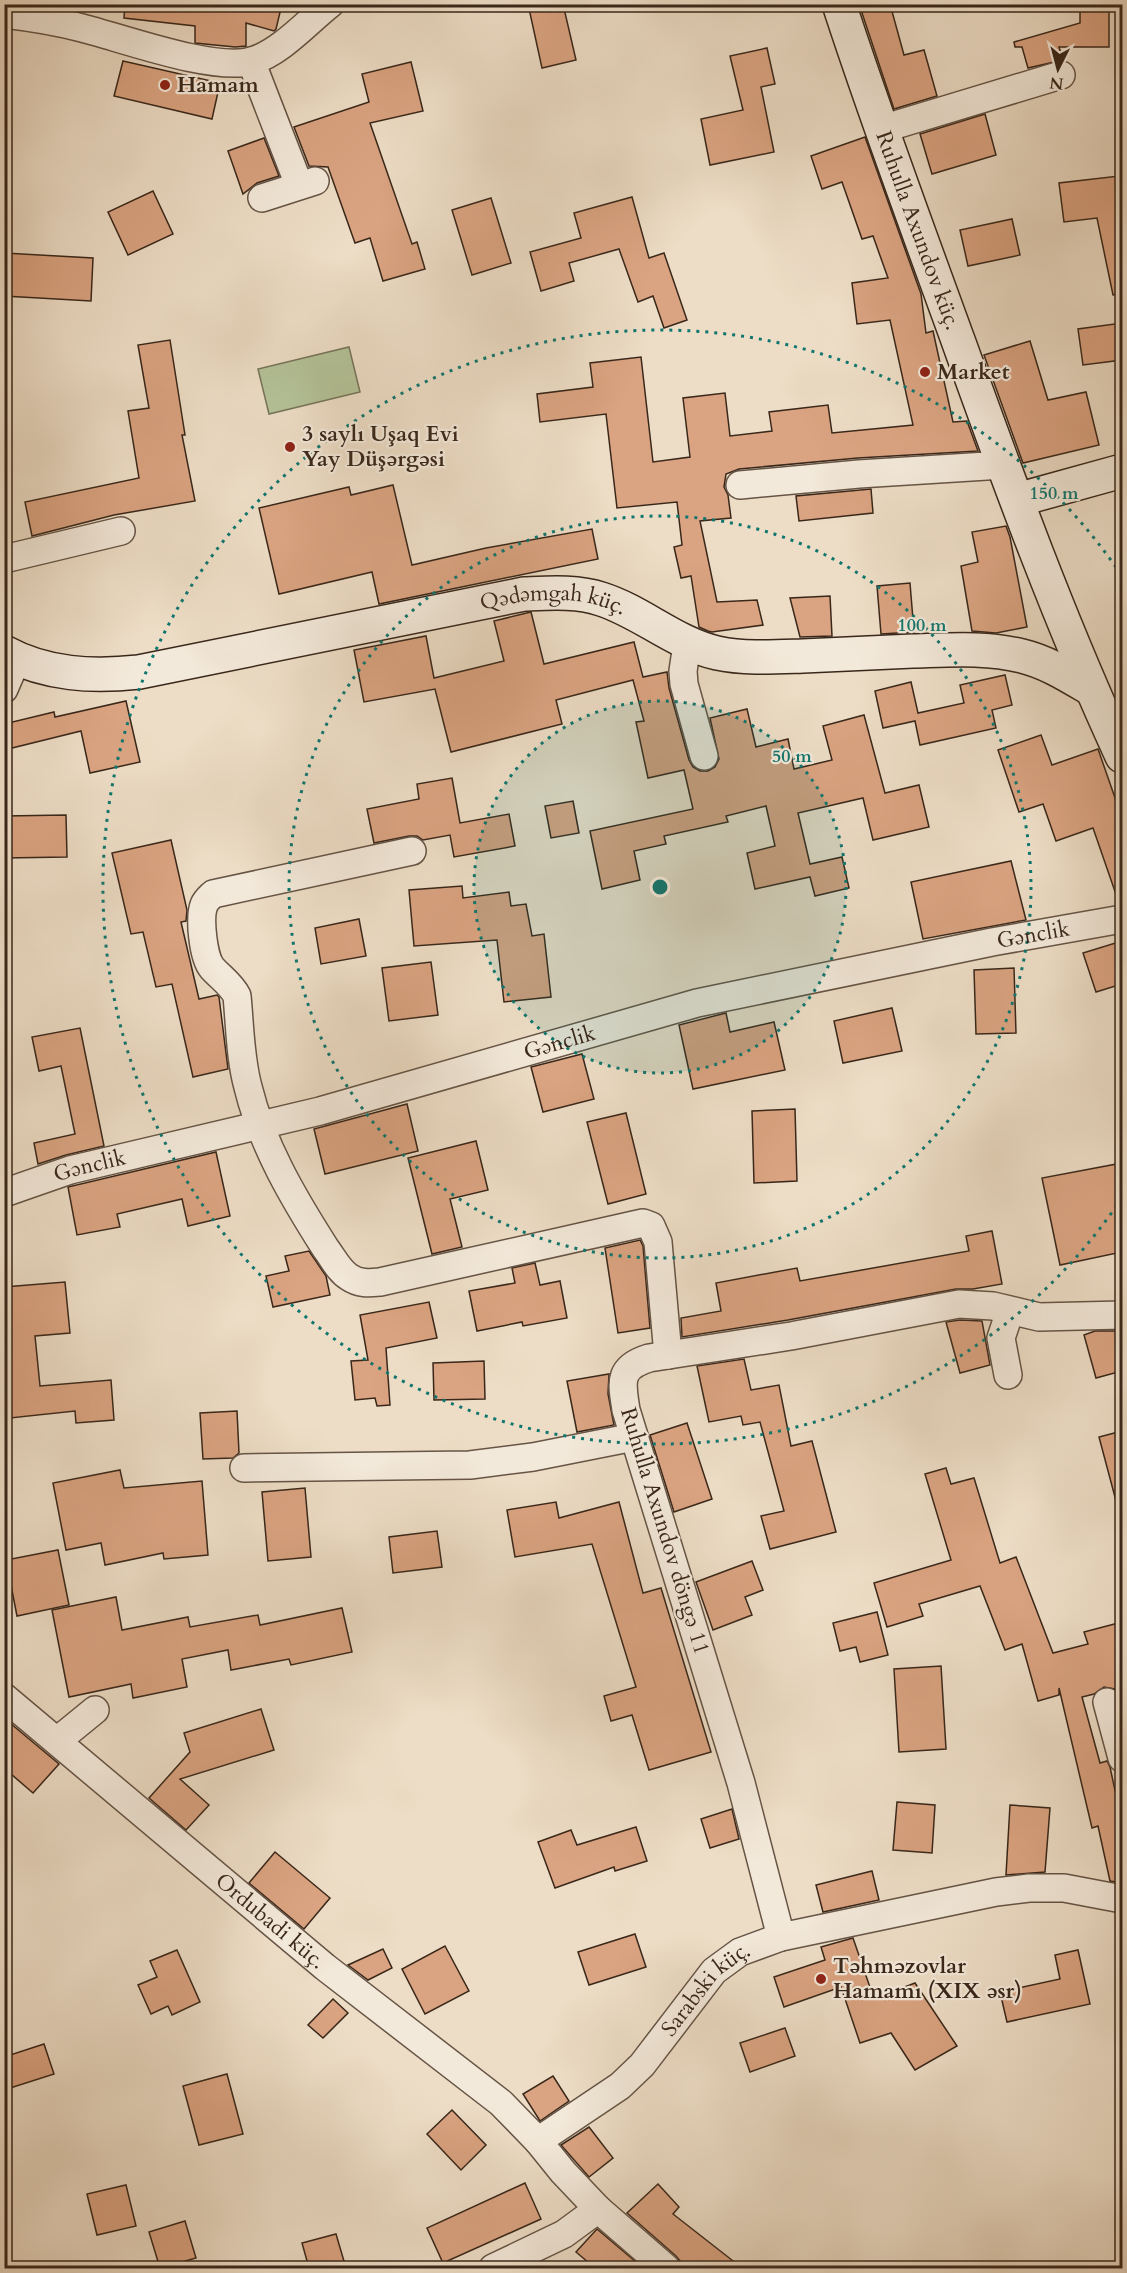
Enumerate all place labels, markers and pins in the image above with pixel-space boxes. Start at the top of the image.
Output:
place label: Hamam [177,70,259,100]
marker: Hamam [158,78,172,92]
place label: Market [937,357,1010,387]
marker: Market [918,365,932,379]
place label: 3 saylı Uşaq Evi Yay Düşərgəsi [302,419,459,474]
marker: 3 saylı Uşaq Evi Yay Düşərgəsi [283,440,297,454]
centre of rings [650,877,670,897]
place label: Təhməzovlar Hamamı (XIX əsr) [833,1951,1022,2006]
marker: Təhməzovlar Hamamı (XIX əsr) [814,1972,828,1986]

